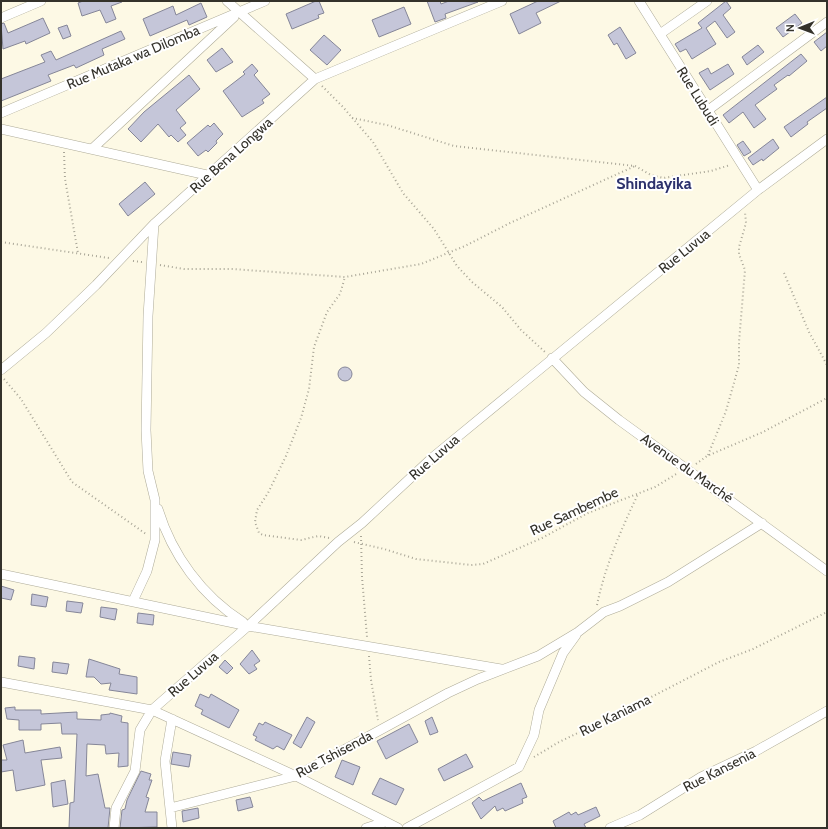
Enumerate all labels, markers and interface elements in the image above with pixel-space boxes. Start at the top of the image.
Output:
north arrow [780,8,820,48]
street label: Rue Mutaka wa Dilomba [64,21,202,93]
text: N [783,24,797,32]
street label: Rue Lubudi [673,63,723,129]
street label: Rue Bena Longwa [186,113,276,197]
district label: Shindayika [616,174,692,193]
street label: Rue Luvua [655,225,714,277]
street label: Avenue du Marché [637,429,737,507]
street label: Rue Luvua [405,430,463,484]
street label: Rue Sambembe [527,483,621,539]
street label: Rue Luvua [164,647,222,701]
street label: Rue Kaniama [576,690,654,740]
street label: Rue Tshisenda [293,726,376,782]
street label: Rue Kansenia [680,744,758,796]

